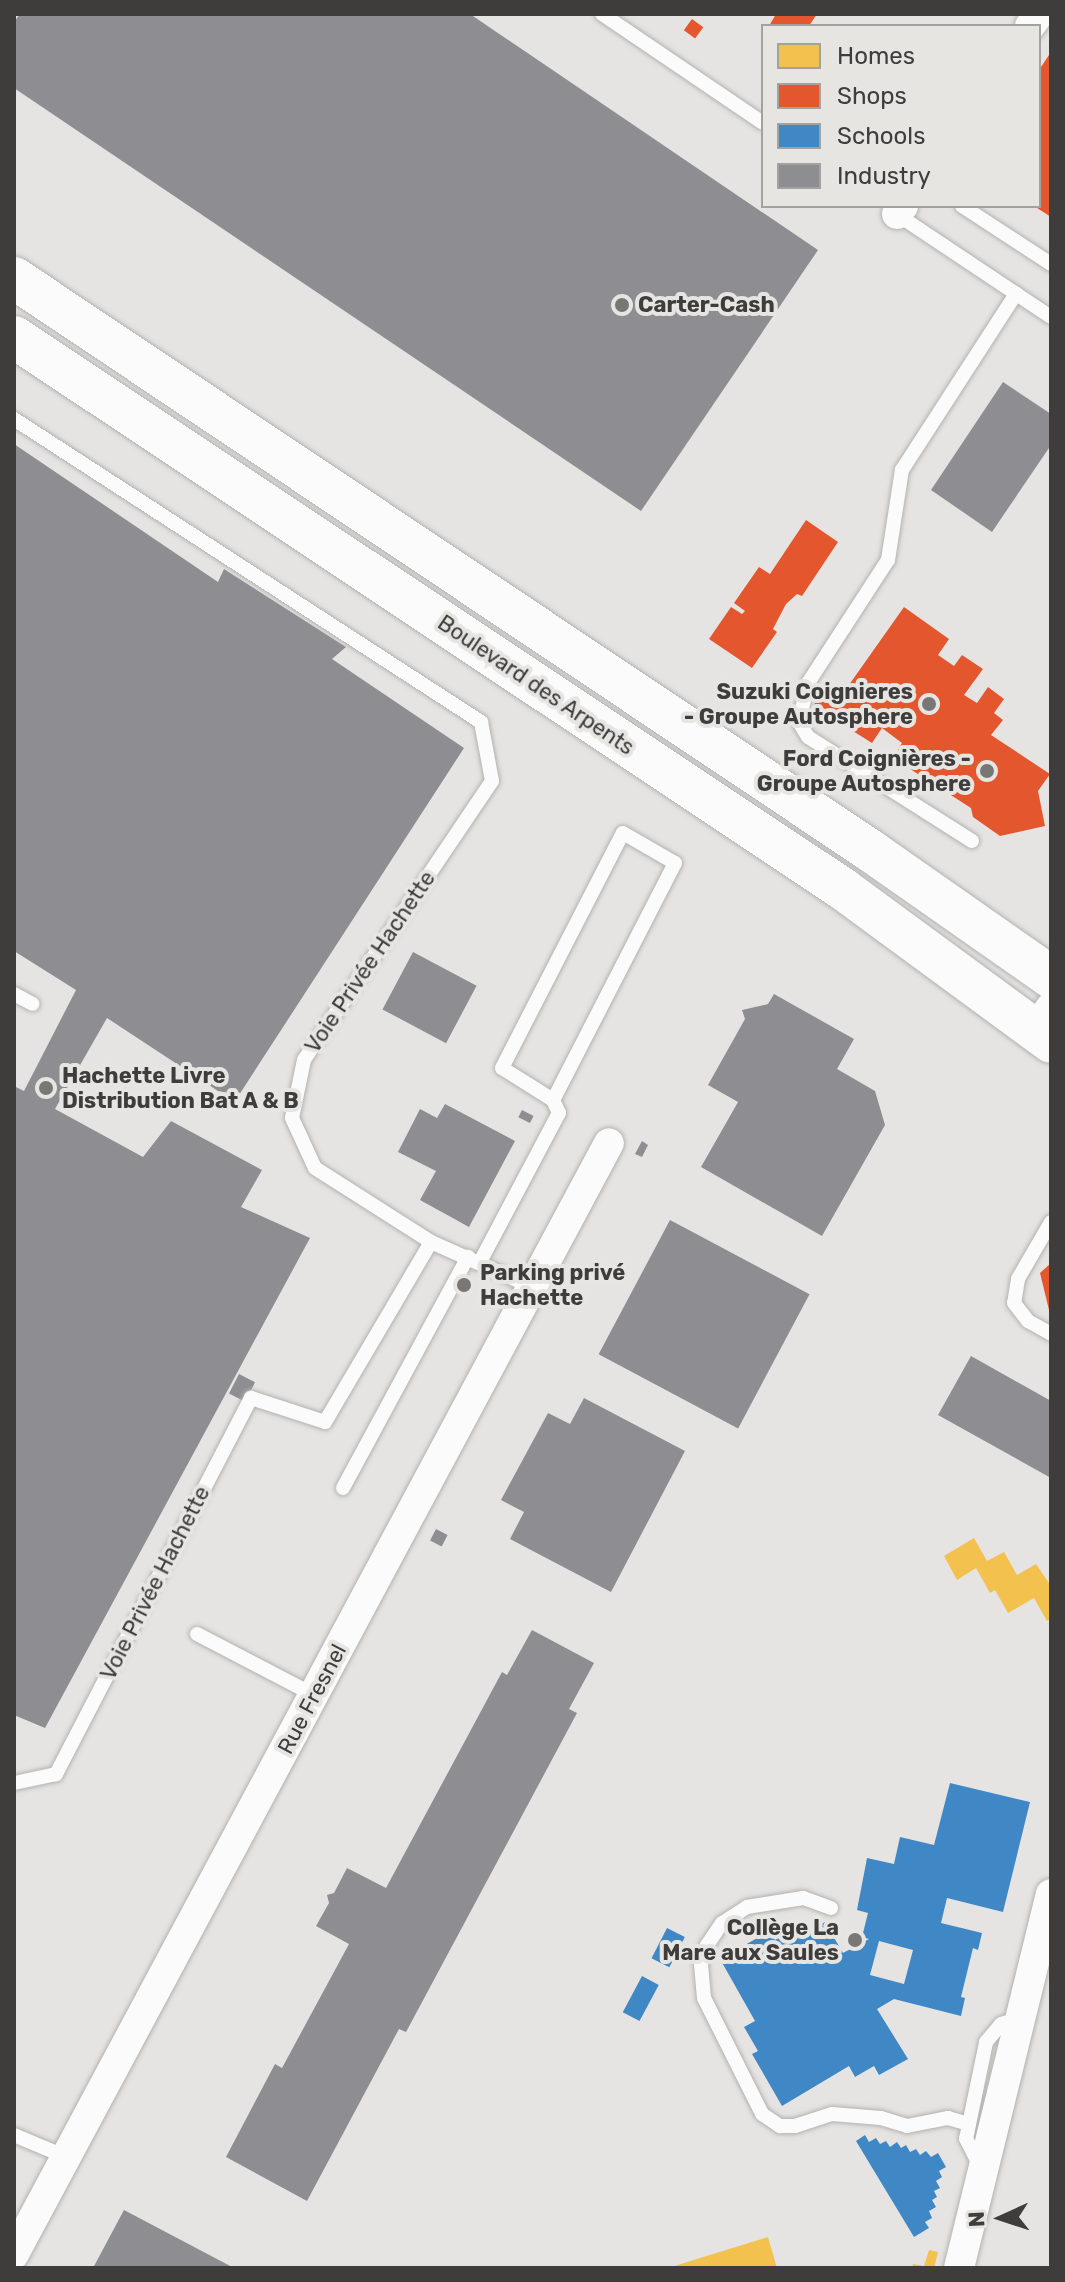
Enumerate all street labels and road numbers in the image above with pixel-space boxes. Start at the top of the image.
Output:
street label: Boulevard des Arpents [432,609,640,761]
street label: Voie Privée Hachette [299,866,441,1058]
street label: Voie Privée Hachette [95,1482,215,1684]
street label: Rue Fresnel [272,1640,352,1758]

